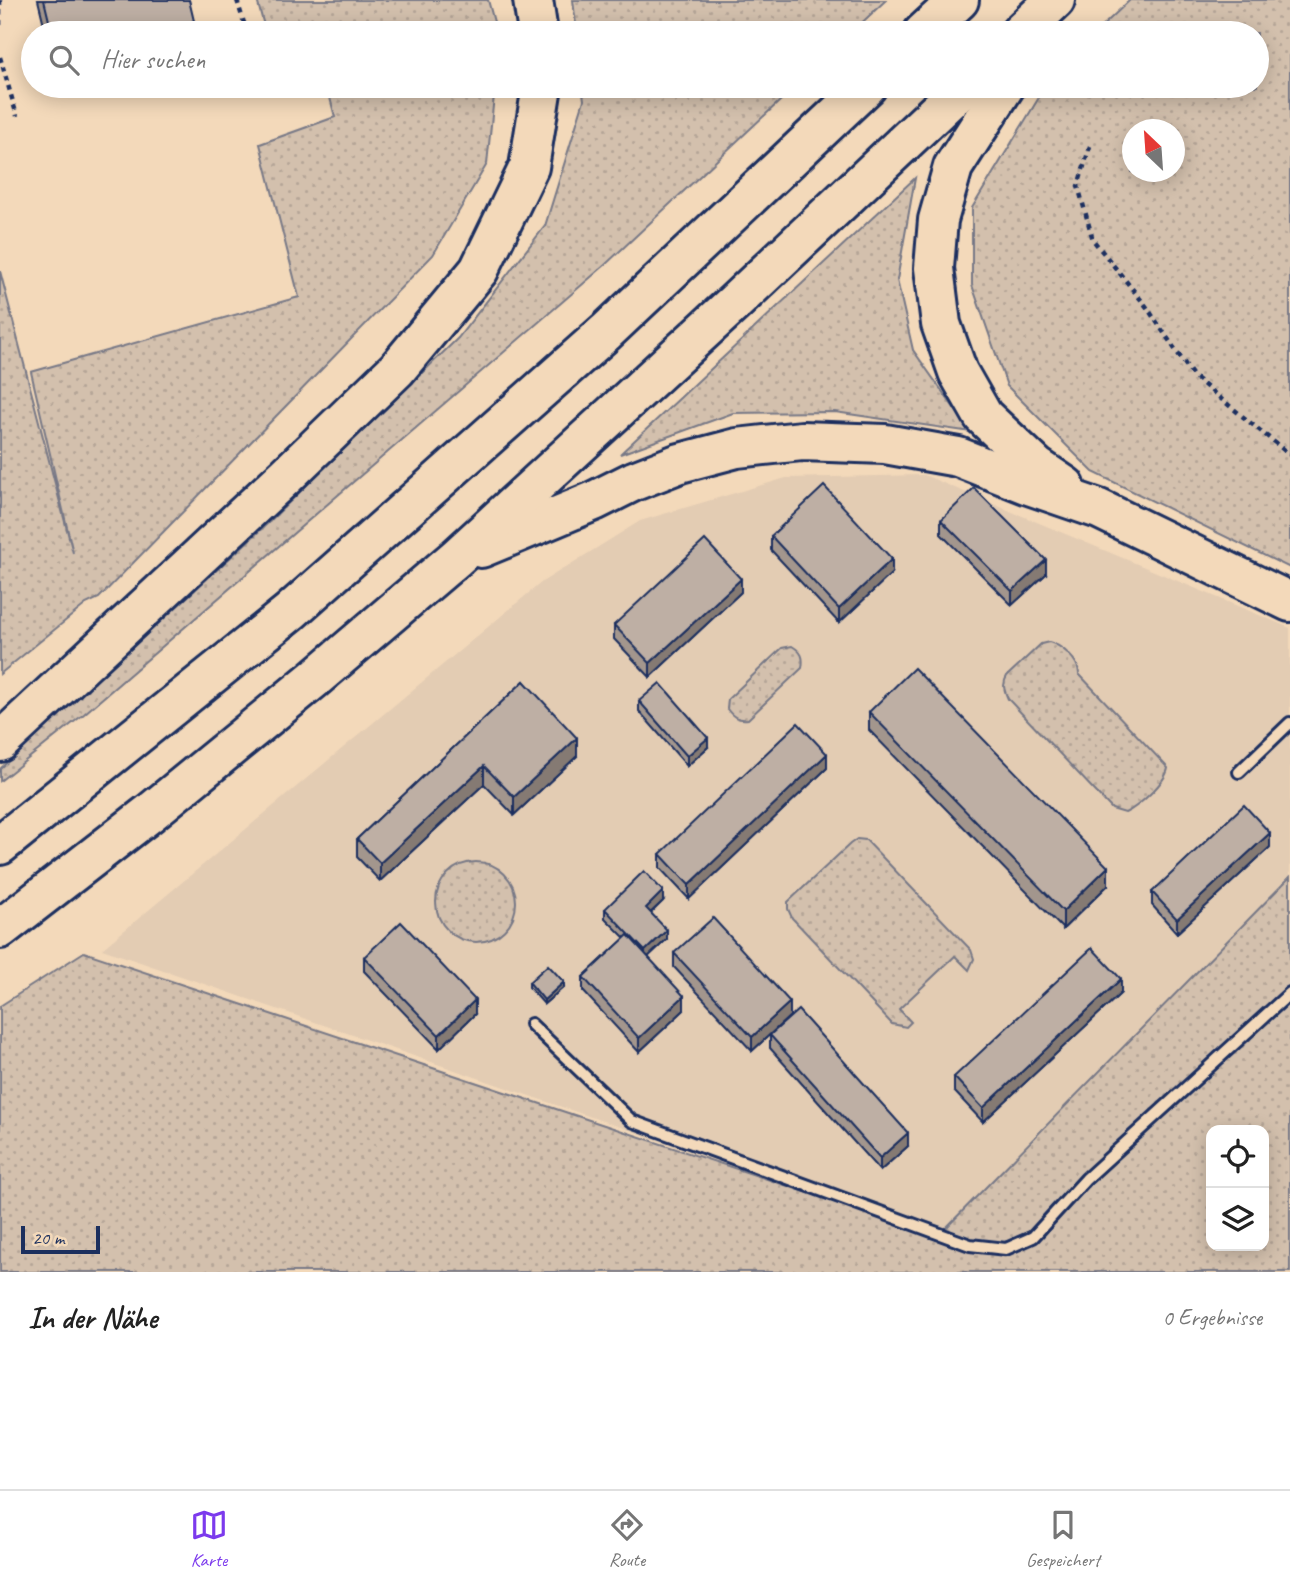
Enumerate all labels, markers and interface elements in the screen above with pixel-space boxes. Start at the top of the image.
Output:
search box [21,21,1269,98]
icon: search [45,41,83,79]
text: Hier suchen [101,43,205,76]
north arrow [1122,119,1185,182]
map controls [1206,1125,1269,1251]
button: locate [1206,1125,1269,1188]
button: layers [1206,1188,1269,1251]
scale bar [21,1223,100,1255]
text: 20 m [32,1226,64,1250]
text: In der Nähe [28,1299,157,1337]
text: 0 Ergebnisse [1162,1303,1262,1332]
tab: Karte [190,1506,228,1572]
tab: Route [608,1506,646,1572]
tab: Gespeichert [1026,1506,1100,1572]

